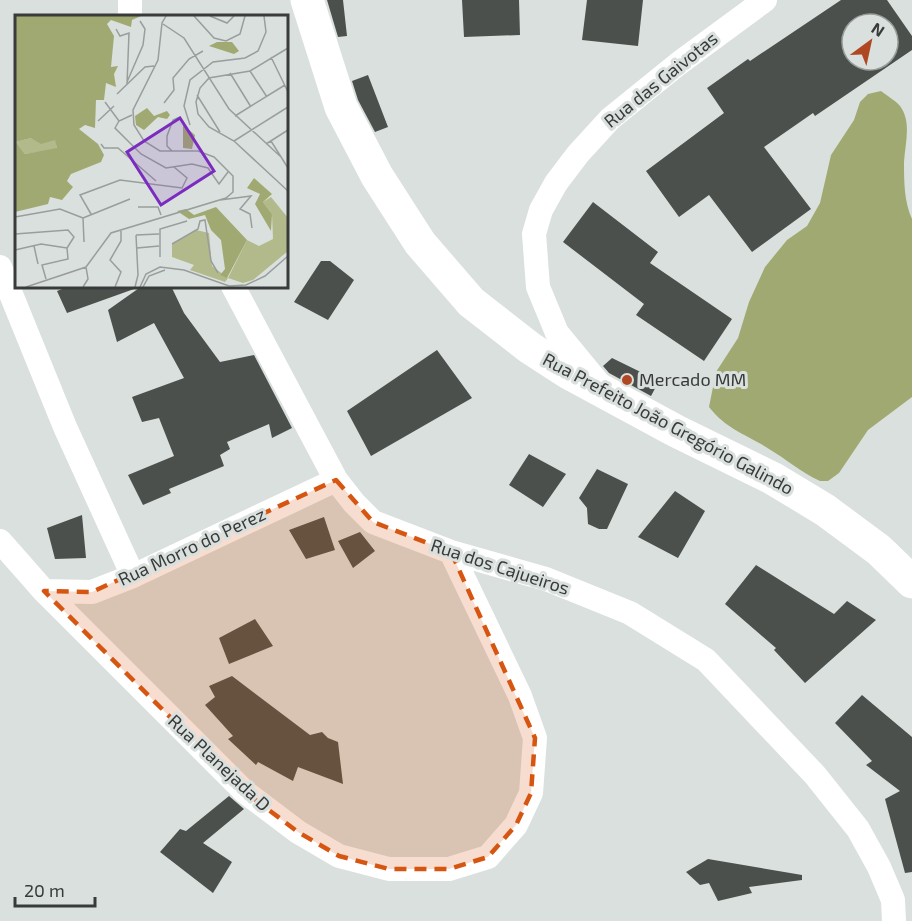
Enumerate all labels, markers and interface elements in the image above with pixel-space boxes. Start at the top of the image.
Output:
north arrow [840,12,900,72]
inset map [15,15,288,288]
text: N [868,18,888,40]
street label: Rua das Gaivotas [599,27,722,132]
street label: Rua Prefeito João Gregório Galindo [539,348,798,499]
place label: Mercado MM [639,368,746,390]
marker: Mercado MM [620,373,634,387]
street label: Rua Morro do Perez [114,502,269,590]
street label: Rua dos Cajueiros [428,533,572,599]
street label: Rua Planejada D [164,709,275,815]
scale bar [15,870,94,908]
text: 20 m [24,879,65,901]

